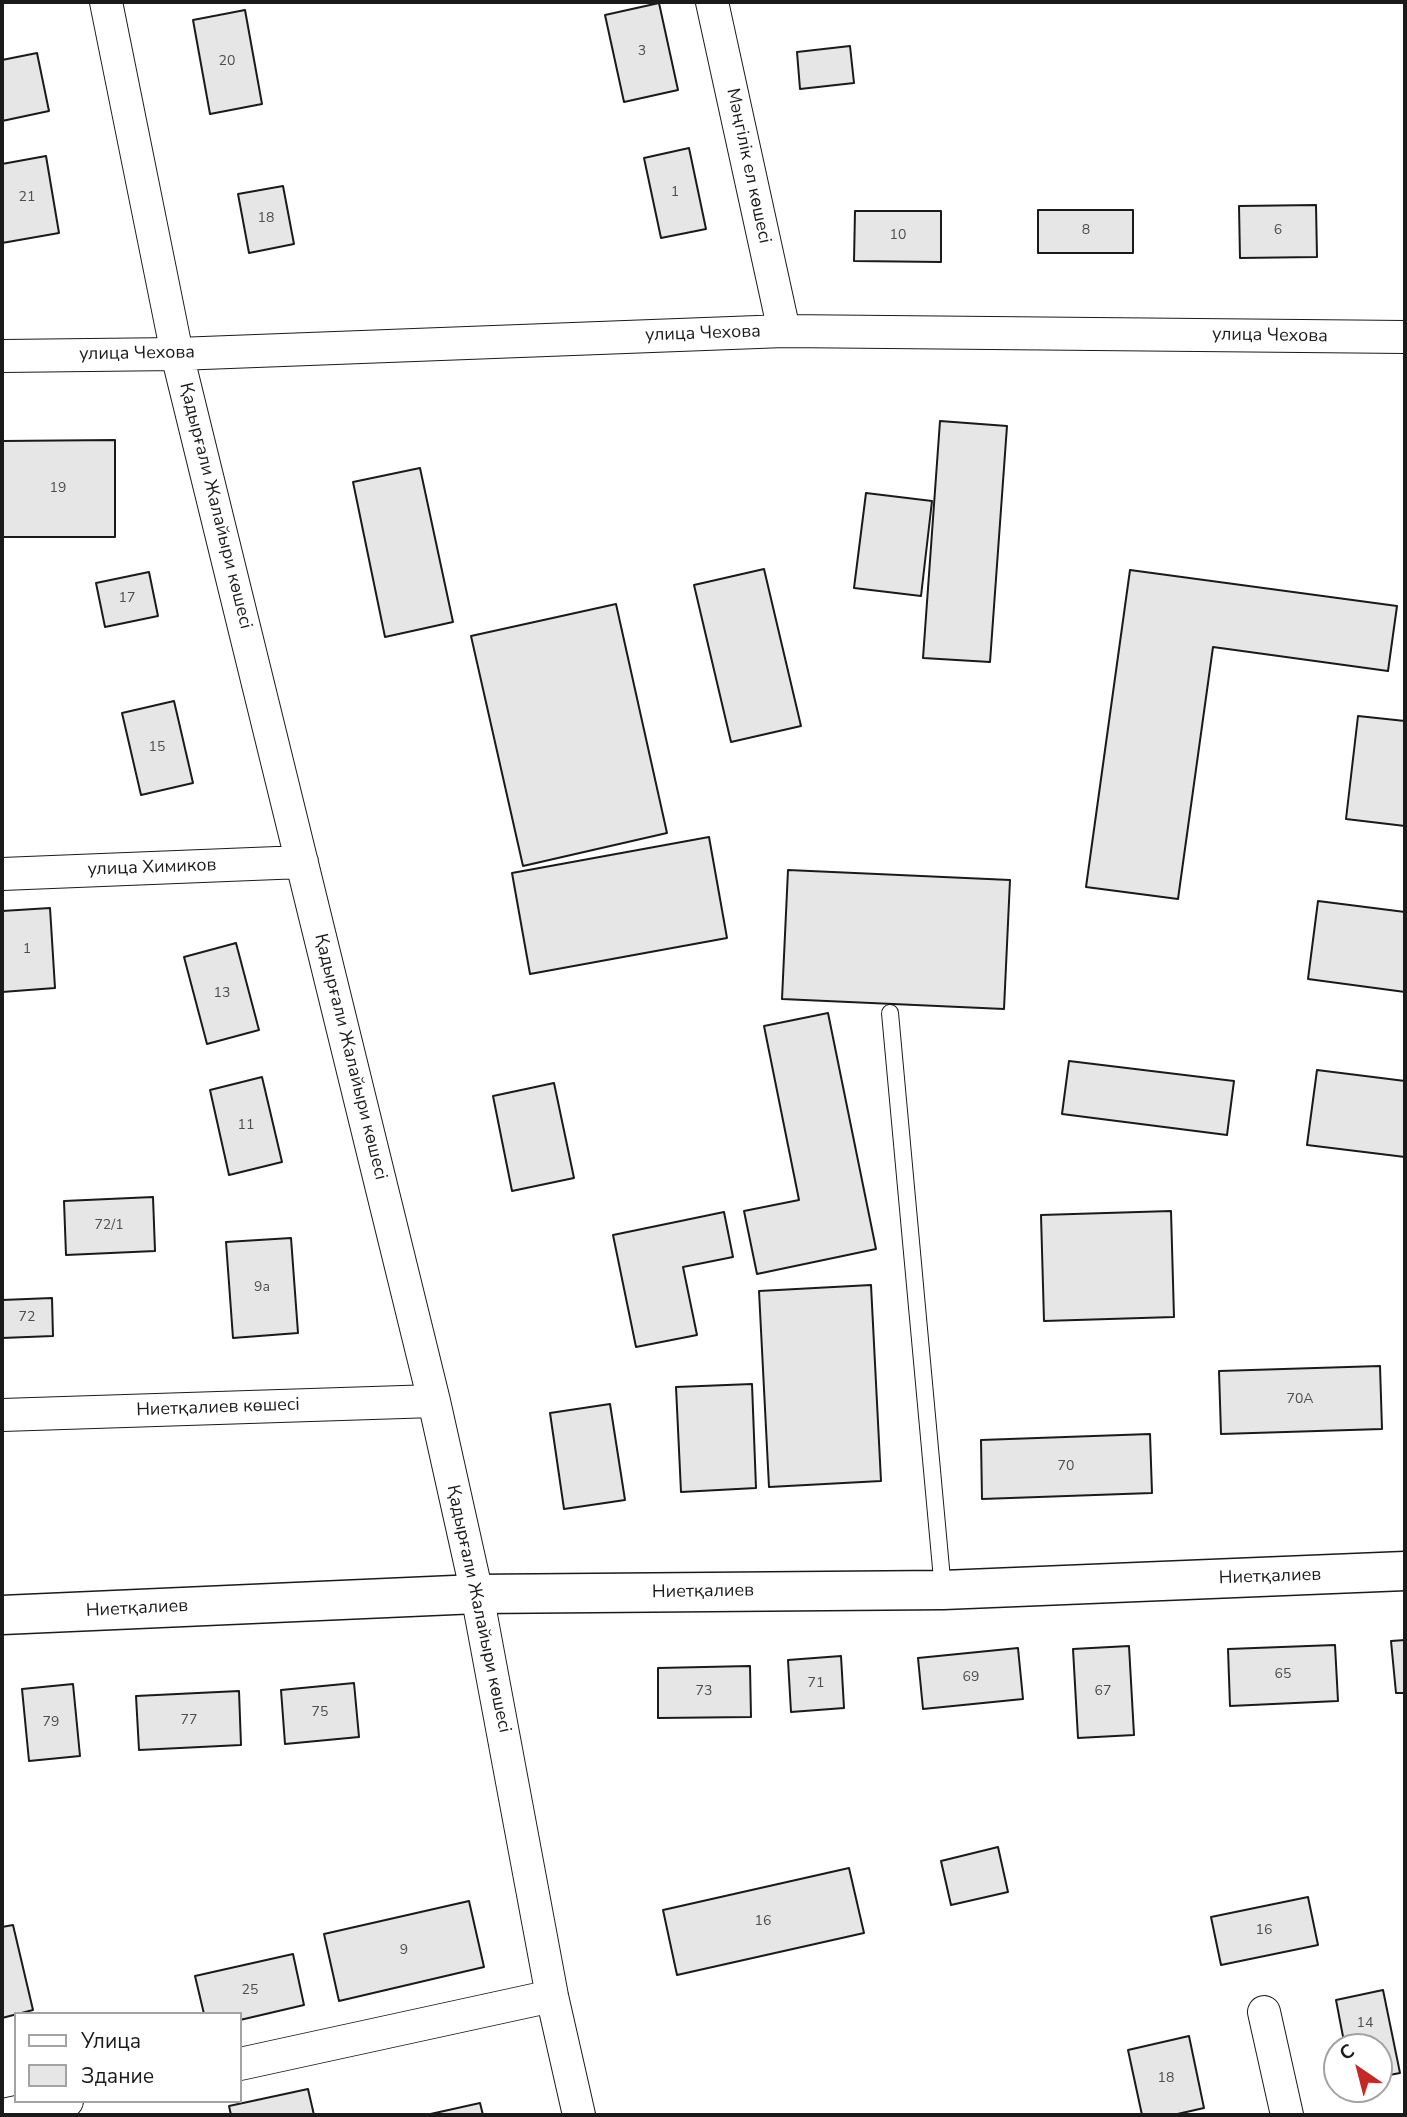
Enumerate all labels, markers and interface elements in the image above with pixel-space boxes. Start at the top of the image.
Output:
house number: 3 [638,44,646,60]
house number: 20 [219,54,235,70]
street label: Мәңгілік ел көшесі [721,86,775,246]
house number: 1 [671,185,679,201]
house number: 21 [19,190,35,206]
house number: 18 [258,211,274,227]
house number: 8 [1082,223,1090,239]
house number: 6 [1274,223,1282,239]
house number: 10 [890,228,906,244]
street label: улица Чехова [645,321,761,347]
street label: улица Чехова [1212,324,1328,348]
street label: улица Чехова [79,342,195,366]
street label: Қадырғали Жалайыри көшесі [174,381,256,631]
house number: 19 [50,481,66,497]
house number: 17 [119,591,135,607]
house number: 15 [149,740,165,756]
street label: улица Химиков [87,855,217,881]
street label: Қадырғали Жалайыри көшесі [309,932,391,1182]
house number: 1 [23,942,31,958]
house number: 13 [214,986,230,1002]
house number: 11 [238,1118,254,1134]
house number: 72/1 [94,1218,124,1234]
house number: 9а [254,1280,270,1296]
house number: 72 [19,1310,35,1326]
house number: 70А [1286,1392,1314,1408]
street label: Ниетқалиев көшесі [136,1394,300,1422]
house number: 70 [1058,1459,1074,1475]
street label: Қадырғали Жалайыри көшесі [441,1483,515,1735]
street label: Ниетқалиев [1219,1564,1321,1590]
street label: Ниетқалиев [652,1580,754,1604]
street label: Ниетқалиев [85,1596,189,1622]
house number: 65 [1275,1667,1291,1683]
house number: 69 [963,1670,979,1686]
house number: 71 [808,1676,824,1692]
house number: 73 [696,1684,712,1700]
house number: 67 [1095,1684,1111,1700]
house number: 75 [312,1705,328,1721]
house number: 77 [181,1713,197,1729]
house number: 79 [43,1715,59,1731]
house number: 16 [755,1914,771,1930]
house number: 16 [1256,1923,1272,1939]
house number: 9 [400,1943,408,1959]
house number: 25 [242,1983,258,1999]
legend [14,2012,242,2103]
house number: 14 [1357,2016,1373,2032]
text: Улица [81,2027,141,2055]
north arrow [1323,2033,1393,2103]
text: С [1334,2038,1360,2067]
text: Здание [81,2062,154,2090]
house number: 18 [1158,2071,1174,2087]

